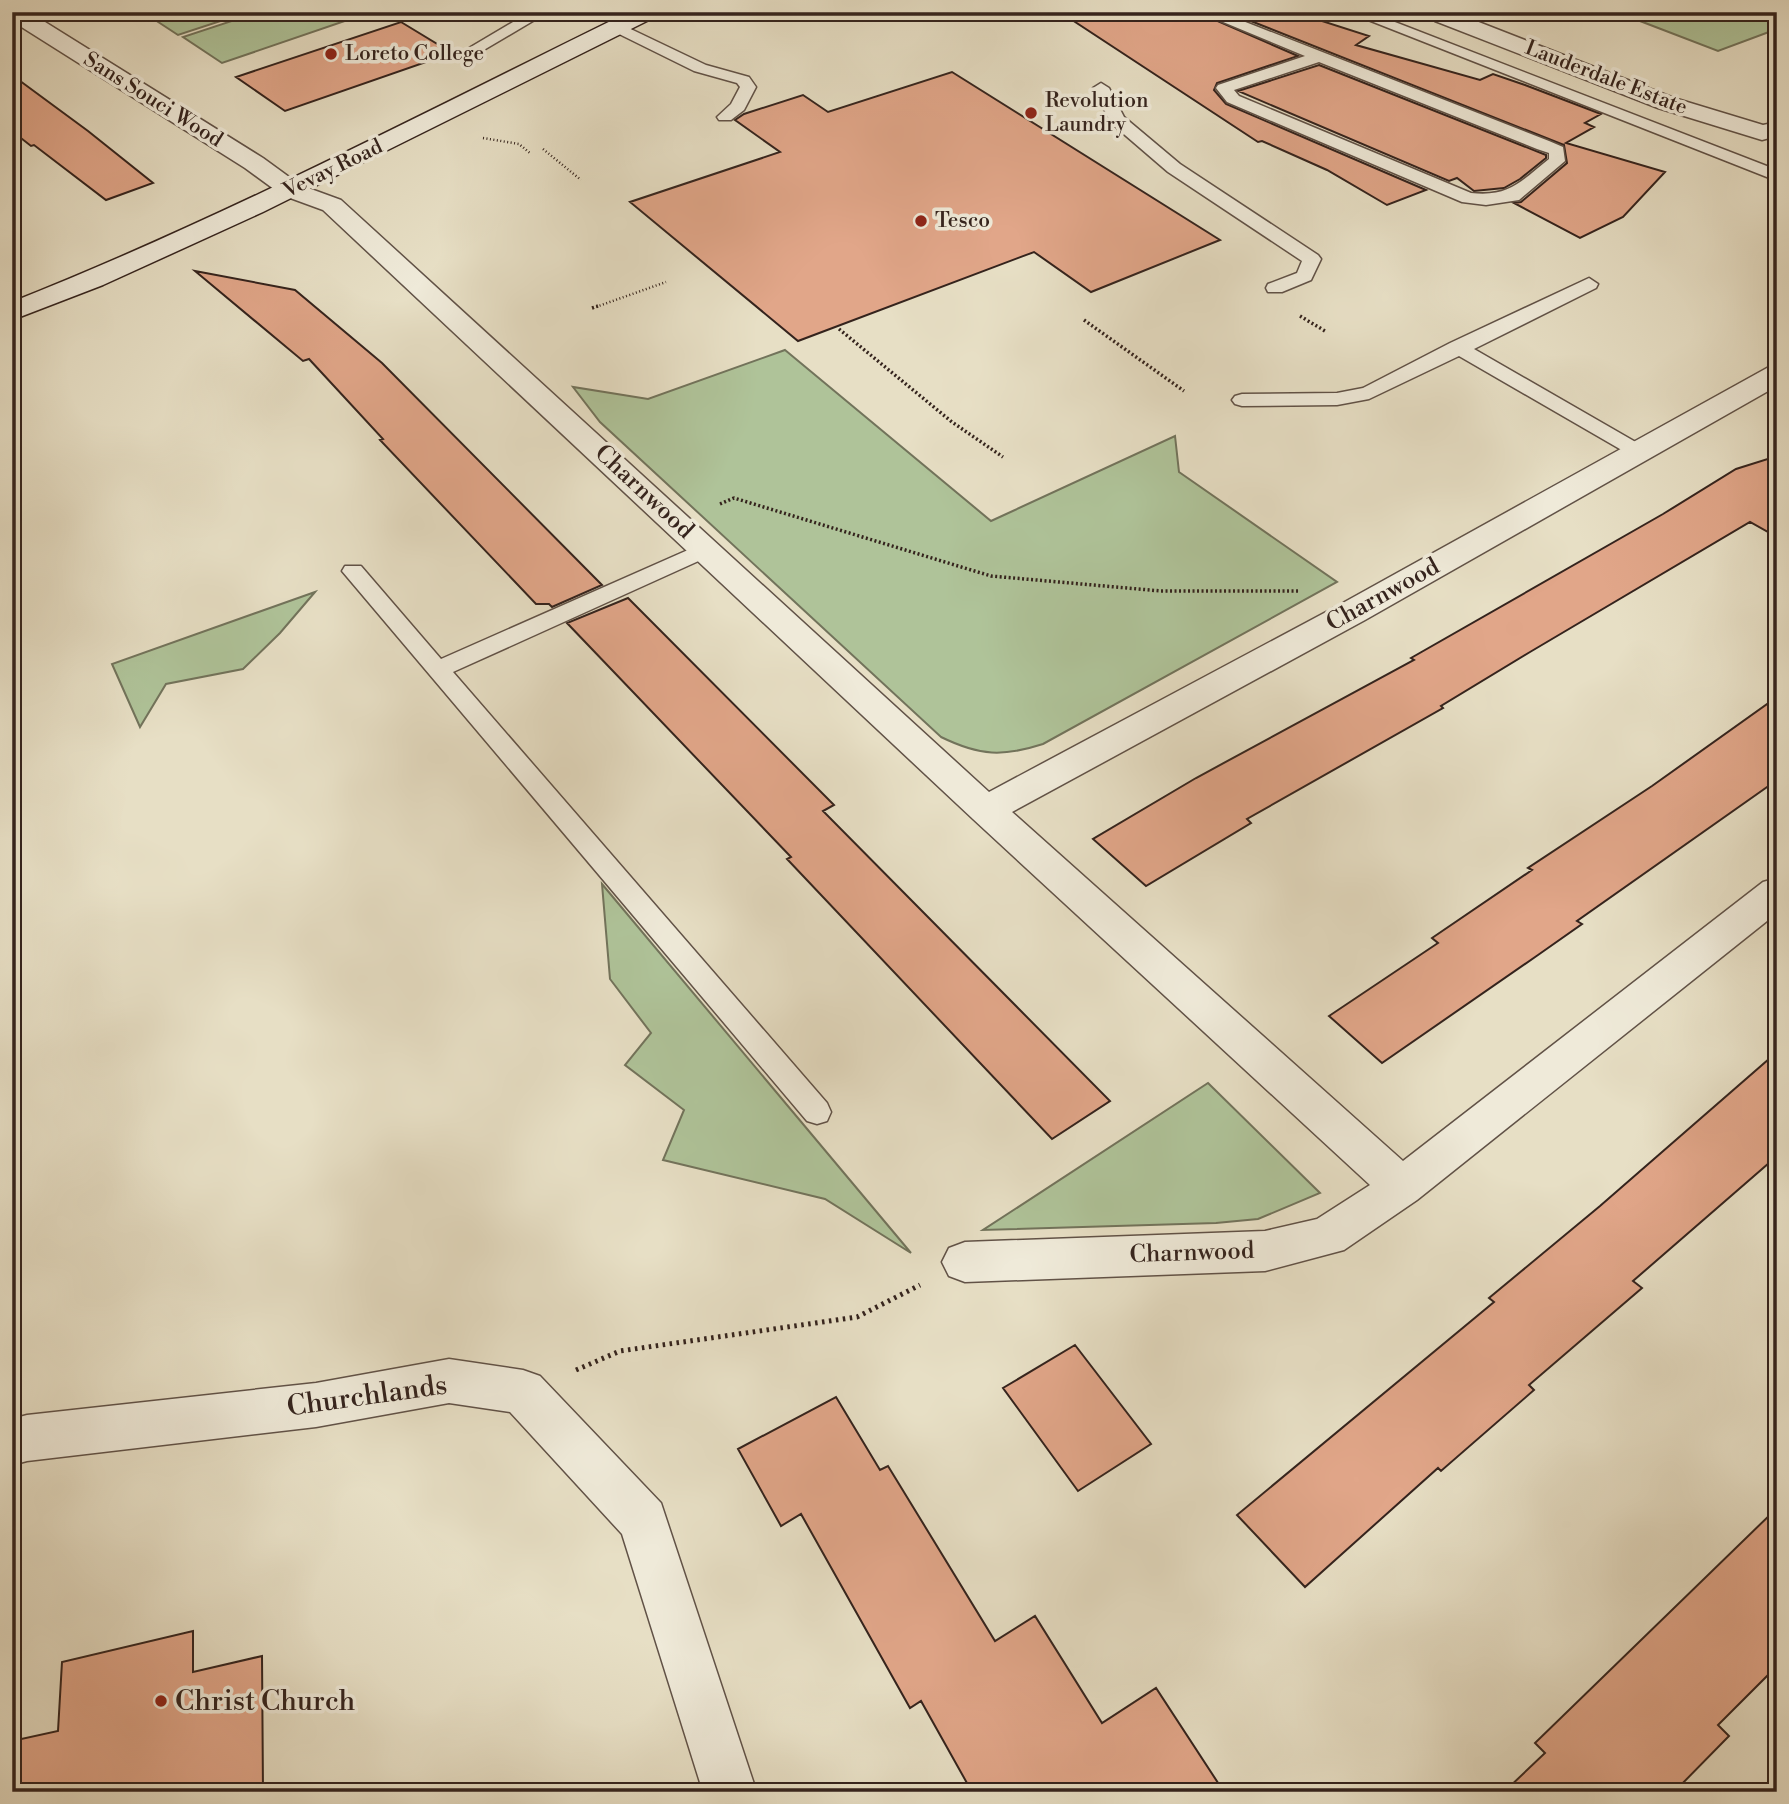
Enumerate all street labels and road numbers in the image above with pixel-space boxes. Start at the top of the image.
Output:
street label: Lauderdale Estate [1521,35,1691,121]
street label: Sans Souci Wood [78,47,228,153]
street label: Vevay Road [278,134,387,205]
street label: Charnwood [588,438,700,546]
street label: Charnwood [1321,551,1445,638]
street label: Charnwood [1129,1236,1255,1270]
street label: Churchlands [285,1367,449,1425]

